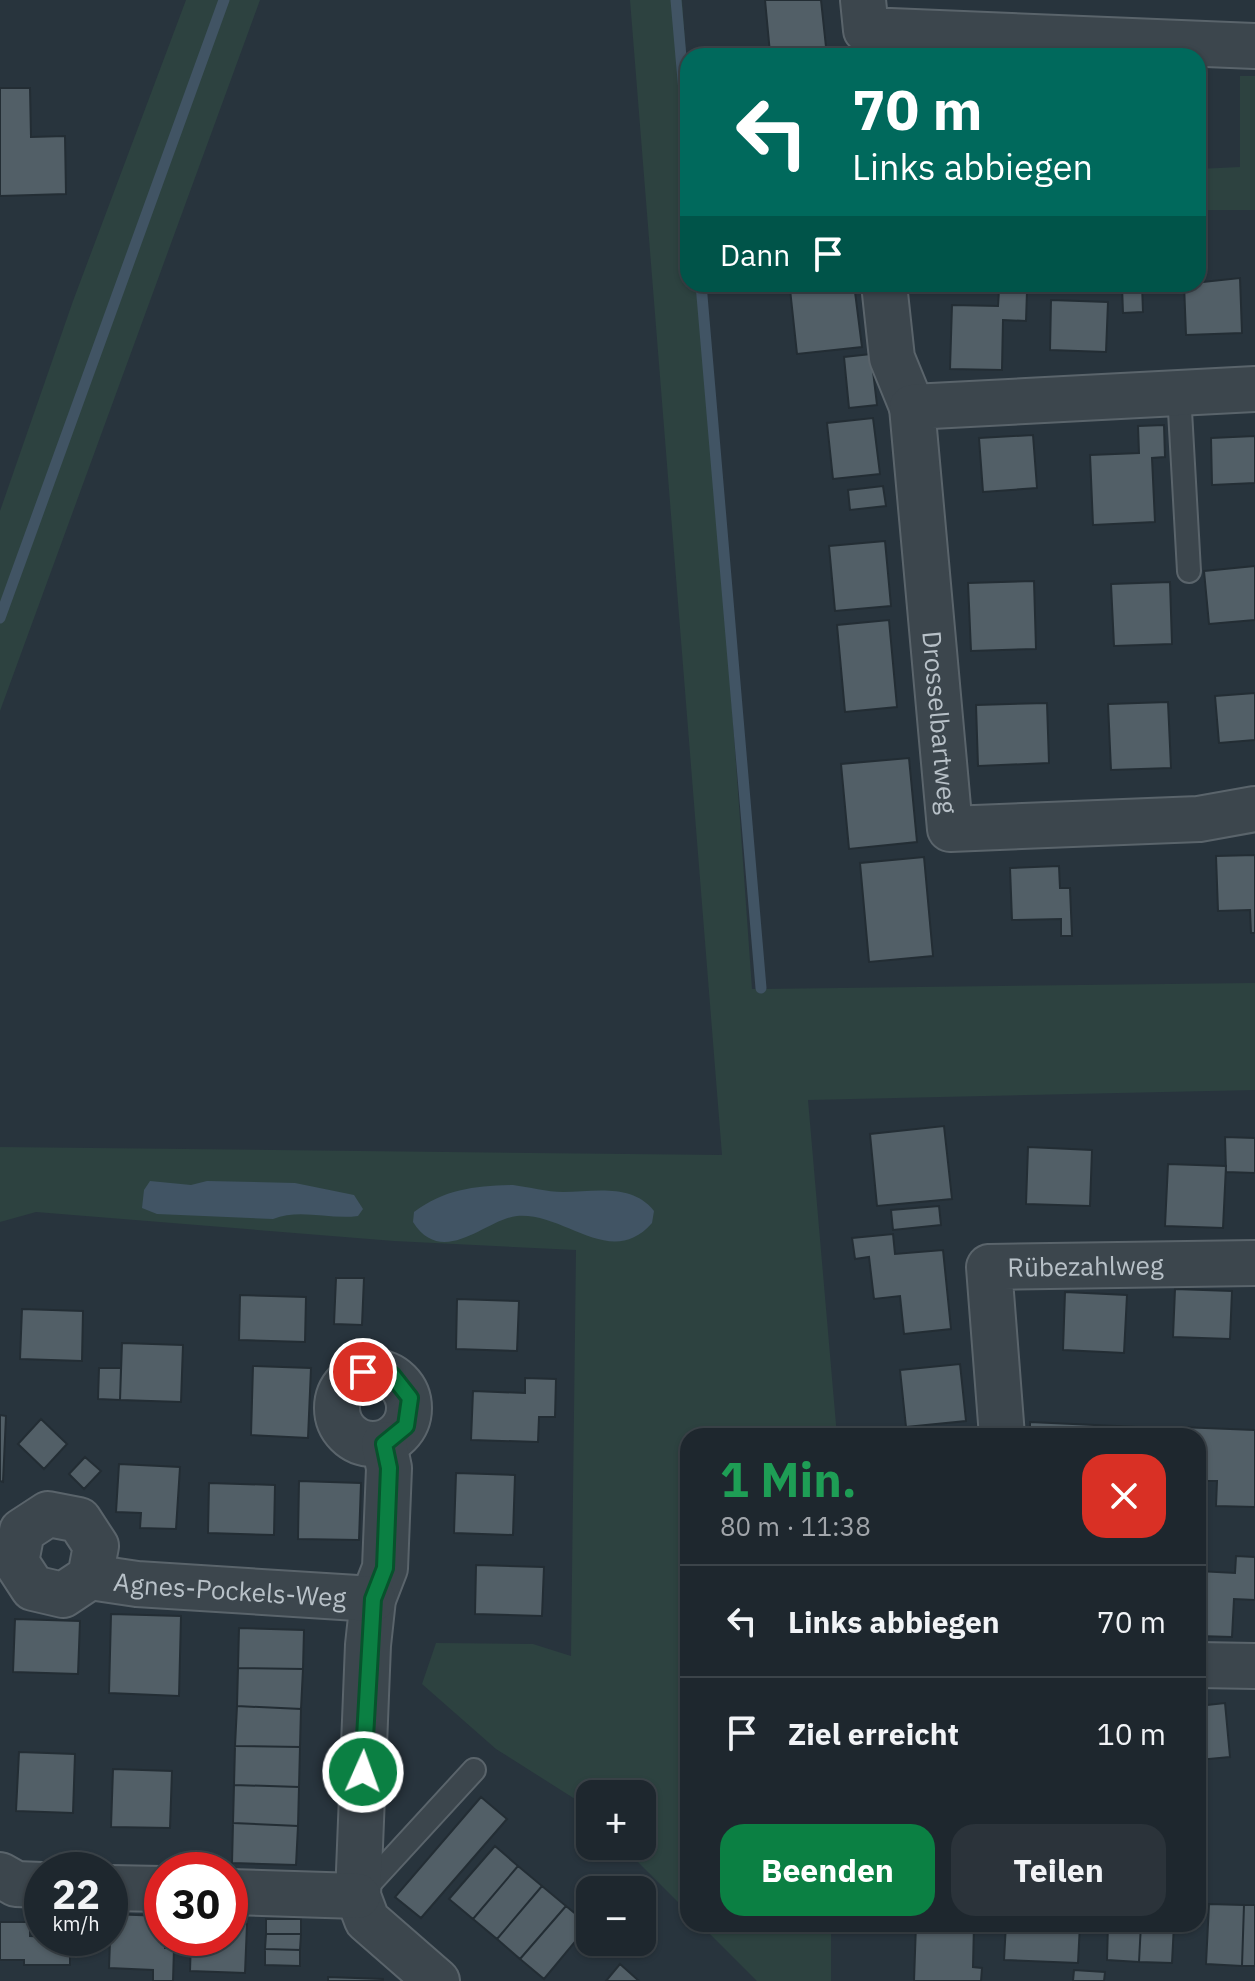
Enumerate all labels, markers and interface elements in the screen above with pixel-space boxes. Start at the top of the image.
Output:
text: 70 m [852,73,982,145]
icon: left [720,80,824,184]
text: Links abbiegen [852,143,1093,190]
icon: arrive [806,232,850,276]
text: Dann [720,235,790,274]
street label: Drosselbartweg [915,629,966,815]
street label: Rübezahlweg [1007,1247,1164,1284]
pin [329,1338,397,1406]
icon: arrive [341,1350,385,1394]
text: 1 Min. [720,1448,857,1510]
button: close [1082,1454,1166,1538]
text: 80 m · 11:38 [720,1509,871,1543]
street label: Agnes-Pockels-Weg [112,1564,348,1614]
icon: left [720,1599,764,1643]
text: Links abbiegen [788,1602,1000,1641]
text: 70 m [1097,1602,1166,1641]
icon: arrive [720,1711,764,1755]
text: Ziel erreicht [788,1714,959,1753]
text: 10 m [1097,1714,1166,1753]
position arrow [321,1730,405,1814]
map controls [576,1780,656,1956]
button: + [576,1780,656,1860]
button: Beenden [720,1824,935,1916]
button: Teilen [951,1824,1166,1916]
speed limit sign: 30 [144,1852,248,1956]
text: 22 [52,1868,100,1920]
button: − [576,1876,656,1956]
text: km/h [52,1910,100,1937]

